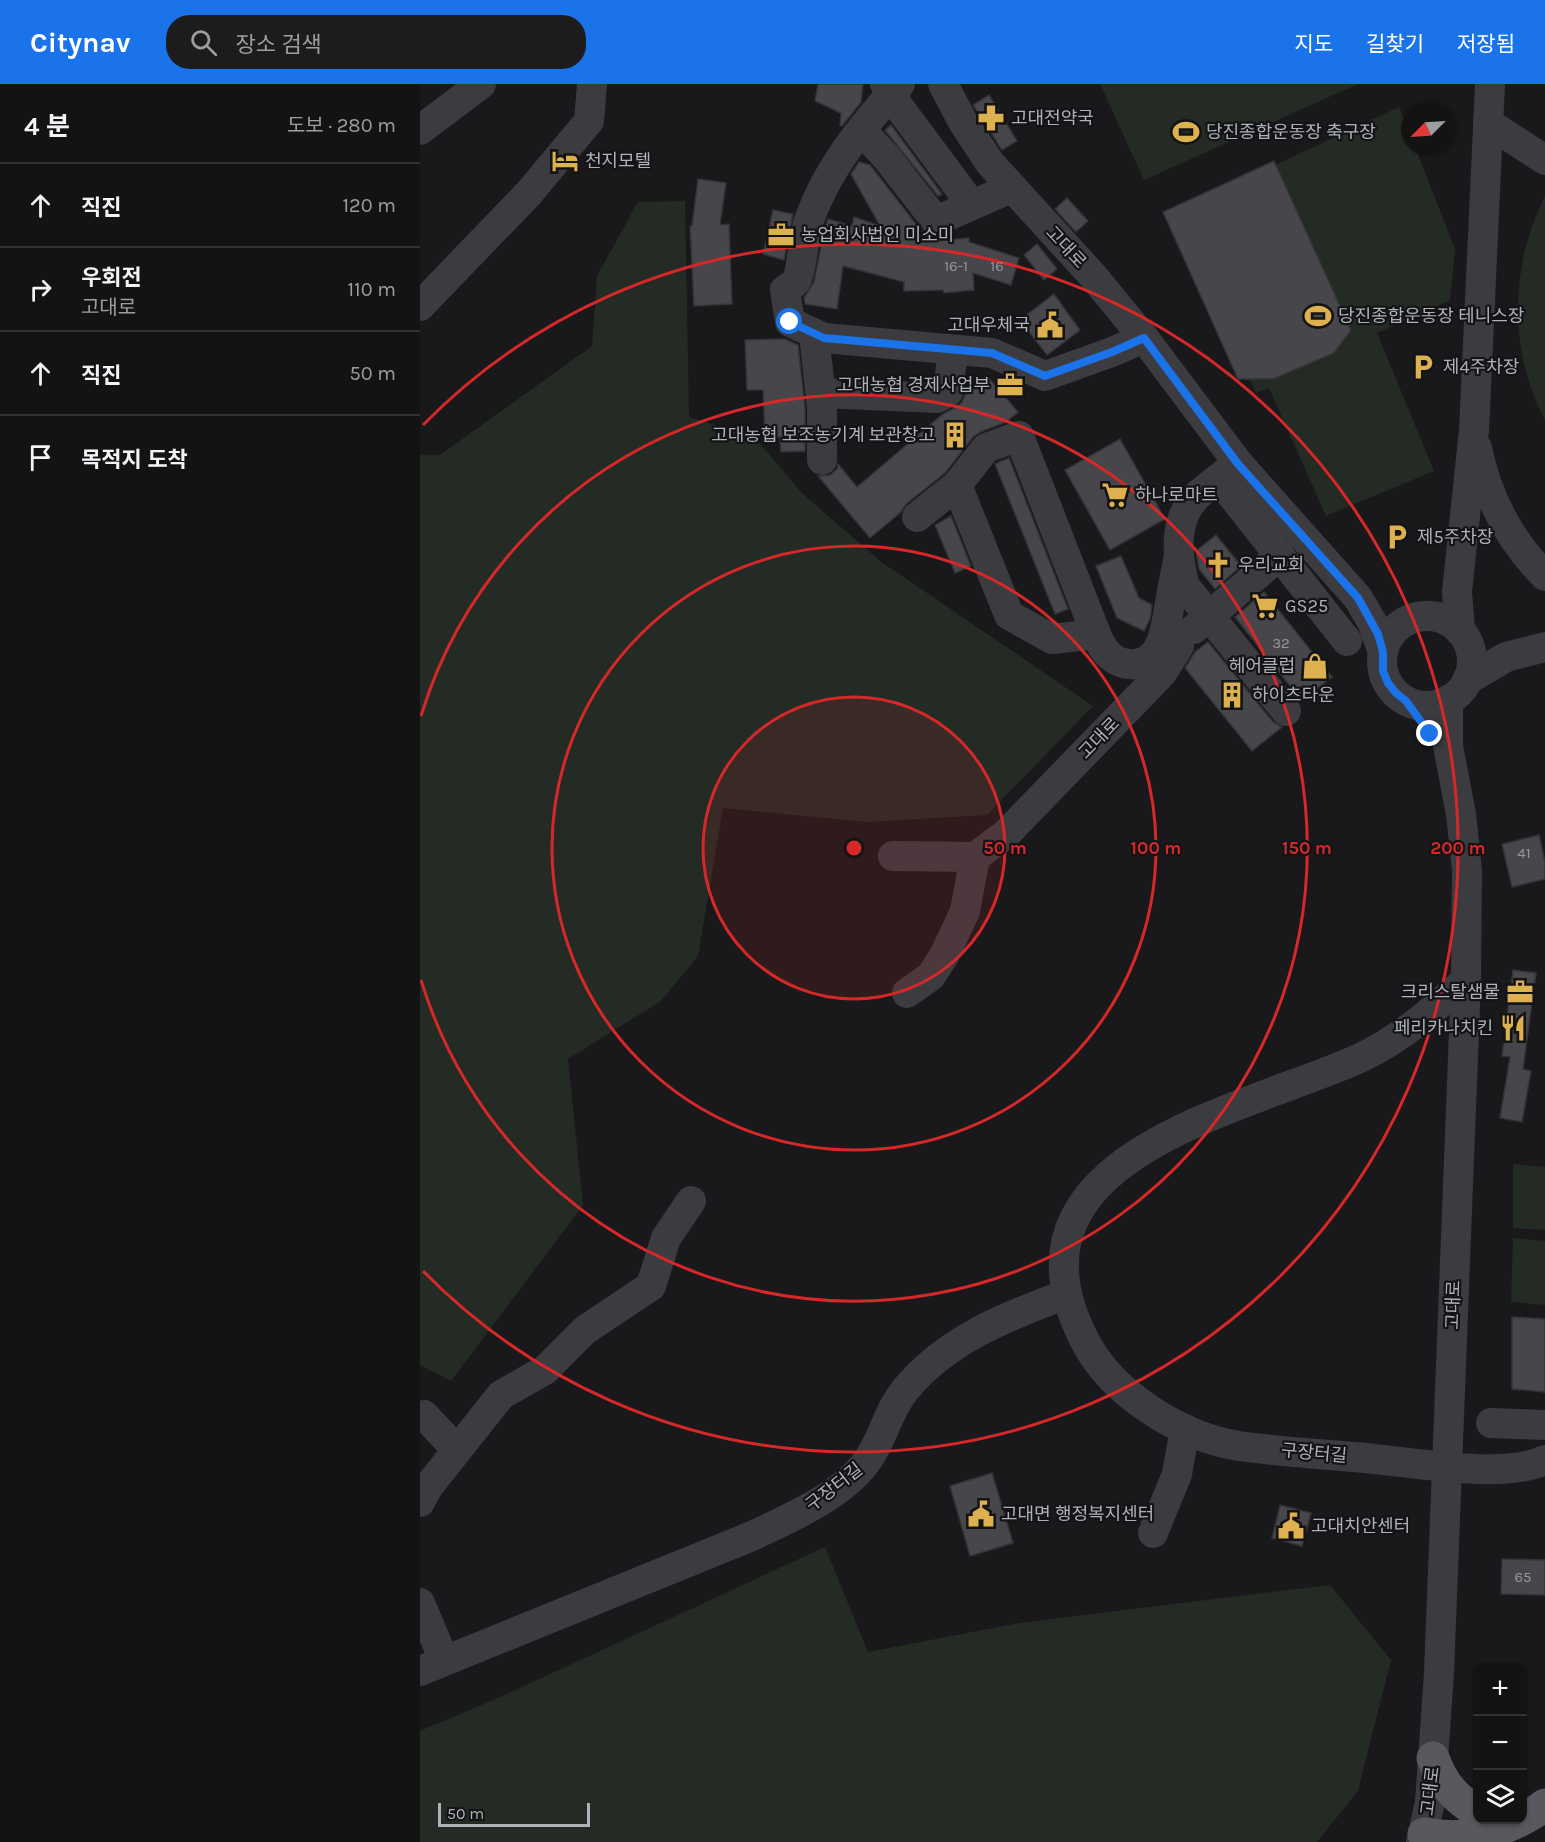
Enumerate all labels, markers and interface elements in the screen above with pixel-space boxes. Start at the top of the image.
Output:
search box [166,15,586,69]
text: Citynav [30,26,130,59]
icon: search [187,26,220,59]
text: 장소 검색 [235,32,322,58]
text: 지도 [1294,32,1333,56]
text: 길찾기 [1366,32,1424,56]
text: 저장됨 [1457,32,1515,56]
north arrow [1401,102,1455,156]
pharmacy icon: 고대전약국 [976,103,1006,133]
place label: 고대전약국 [1011,107,1094,129]
text: 4 분 [24,111,70,142]
text: 도보 · 280 m [287,114,396,137]
sports icon: 당진종합운동장 축구장 [1171,117,1201,147]
place label: 당진종합운동장 축구장 [1206,121,1376,143]
hotel icon: 천지모텔 [550,146,580,176]
place label: 천지모텔 [585,150,651,172]
icon: ahead [24,189,57,222]
text: 120 m [342,194,396,217]
text: 직진 [81,195,121,221]
office icon: 농업회사법인 미소미 [766,220,796,250]
street label: 고대로 [1041,221,1091,273]
place label: 농업회사법인 미소미 [801,224,954,246]
house number: 16-1 [944,257,968,275]
house number: 16 [990,257,1004,275]
text: 우회전 [81,265,142,291]
icon: right [24,273,57,306]
text: 110 m [347,278,396,301]
text: 고대로 [81,296,136,319]
sports icon: 당진종합운동장 테니스장 [1303,301,1333,331]
place label: 당진종합운동장 테니스장 [1338,305,1524,327]
route start [776,308,802,334]
public building icon: 고대우체국 [1035,310,1065,340]
place label: 고대우체국 [947,314,1030,336]
parking icon: 제4주차장 [1408,352,1438,382]
place label: 제4주차장 [1443,356,1519,378]
icon: ahead [24,357,57,390]
text: 50 m [349,362,396,385]
text: 직진 [81,363,121,389]
office icon: 고대농협 경제사업부 [995,370,1025,400]
place label: 고대농협 경제사업부 [837,374,990,396]
building icon: 고대농협 보조농기계 보관창고 [940,420,970,450]
place label: 고대농협 보조농기계 보관창고 [711,424,935,446]
icon: arrive [24,441,57,474]
text: 목적지 도착 [81,447,188,473]
supermarket icon: 하나로마트 [1100,480,1130,510]
place label: 하나로마트 [1135,484,1218,506]
parking icon: 제5주차장 [1382,522,1412,552]
place label: 제5주차장 [1417,526,1493,548]
church icon: 우리교회 [1203,550,1233,580]
place label: 우리교회 [1238,554,1304,576]
supermarket icon: GS25 [1250,591,1280,621]
place label: GS25 [1285,595,1328,617]
house number: 32 [1272,634,1290,652]
shop icon: 헤어클럽 [1300,651,1330,681]
place label: 헤어클럽 [1229,655,1295,677]
building icon: 하이츠타운 [1217,680,1247,710]
place label: 하이츠타운 [1252,684,1335,706]
street label: 고대로 [1074,712,1124,764]
route end [1416,720,1442,746]
text: 50 m [983,837,1027,859]
text: 100 m [1131,837,1181,859]
text: 150 m [1282,837,1332,859]
text: 200 m [1430,837,1486,859]
centre of rings [844,838,864,858]
house number: 41 [1517,844,1531,862]
office icon: 크리스탈샘물 [1505,977,1535,1007]
place label: 크리스탈샘물 [1401,981,1500,1003]
restaurant icon: 페리카나치킨 [1498,1013,1528,1043]
place label: 페리카나치킨 [1394,1017,1493,1039]
street label: 고대로 [1441,1280,1465,1330]
street label: 구장터길 [1280,1439,1348,1467]
street label: 구장터길 [801,1458,867,1516]
public building icon: 고대면 행정복지센터 [966,1499,996,1529]
place label: 고대면 행정복지센터 [1001,1503,1154,1525]
public building icon: 고대치안센터 [1276,1511,1306,1541]
place label: 고대치안센터 [1311,1515,1410,1537]
house number: 65 [1514,1568,1532,1586]
map controls [1473,1662,1527,1824]
button: + [1473,1662,1527,1716]
button: − [1473,1716,1527,1770]
street label: 고대로 [1416,1765,1444,1817]
button: layers [1473,1770,1527,1824]
scale bar [438,1800,590,1828]
text: 50 m [447,1804,484,1823]

